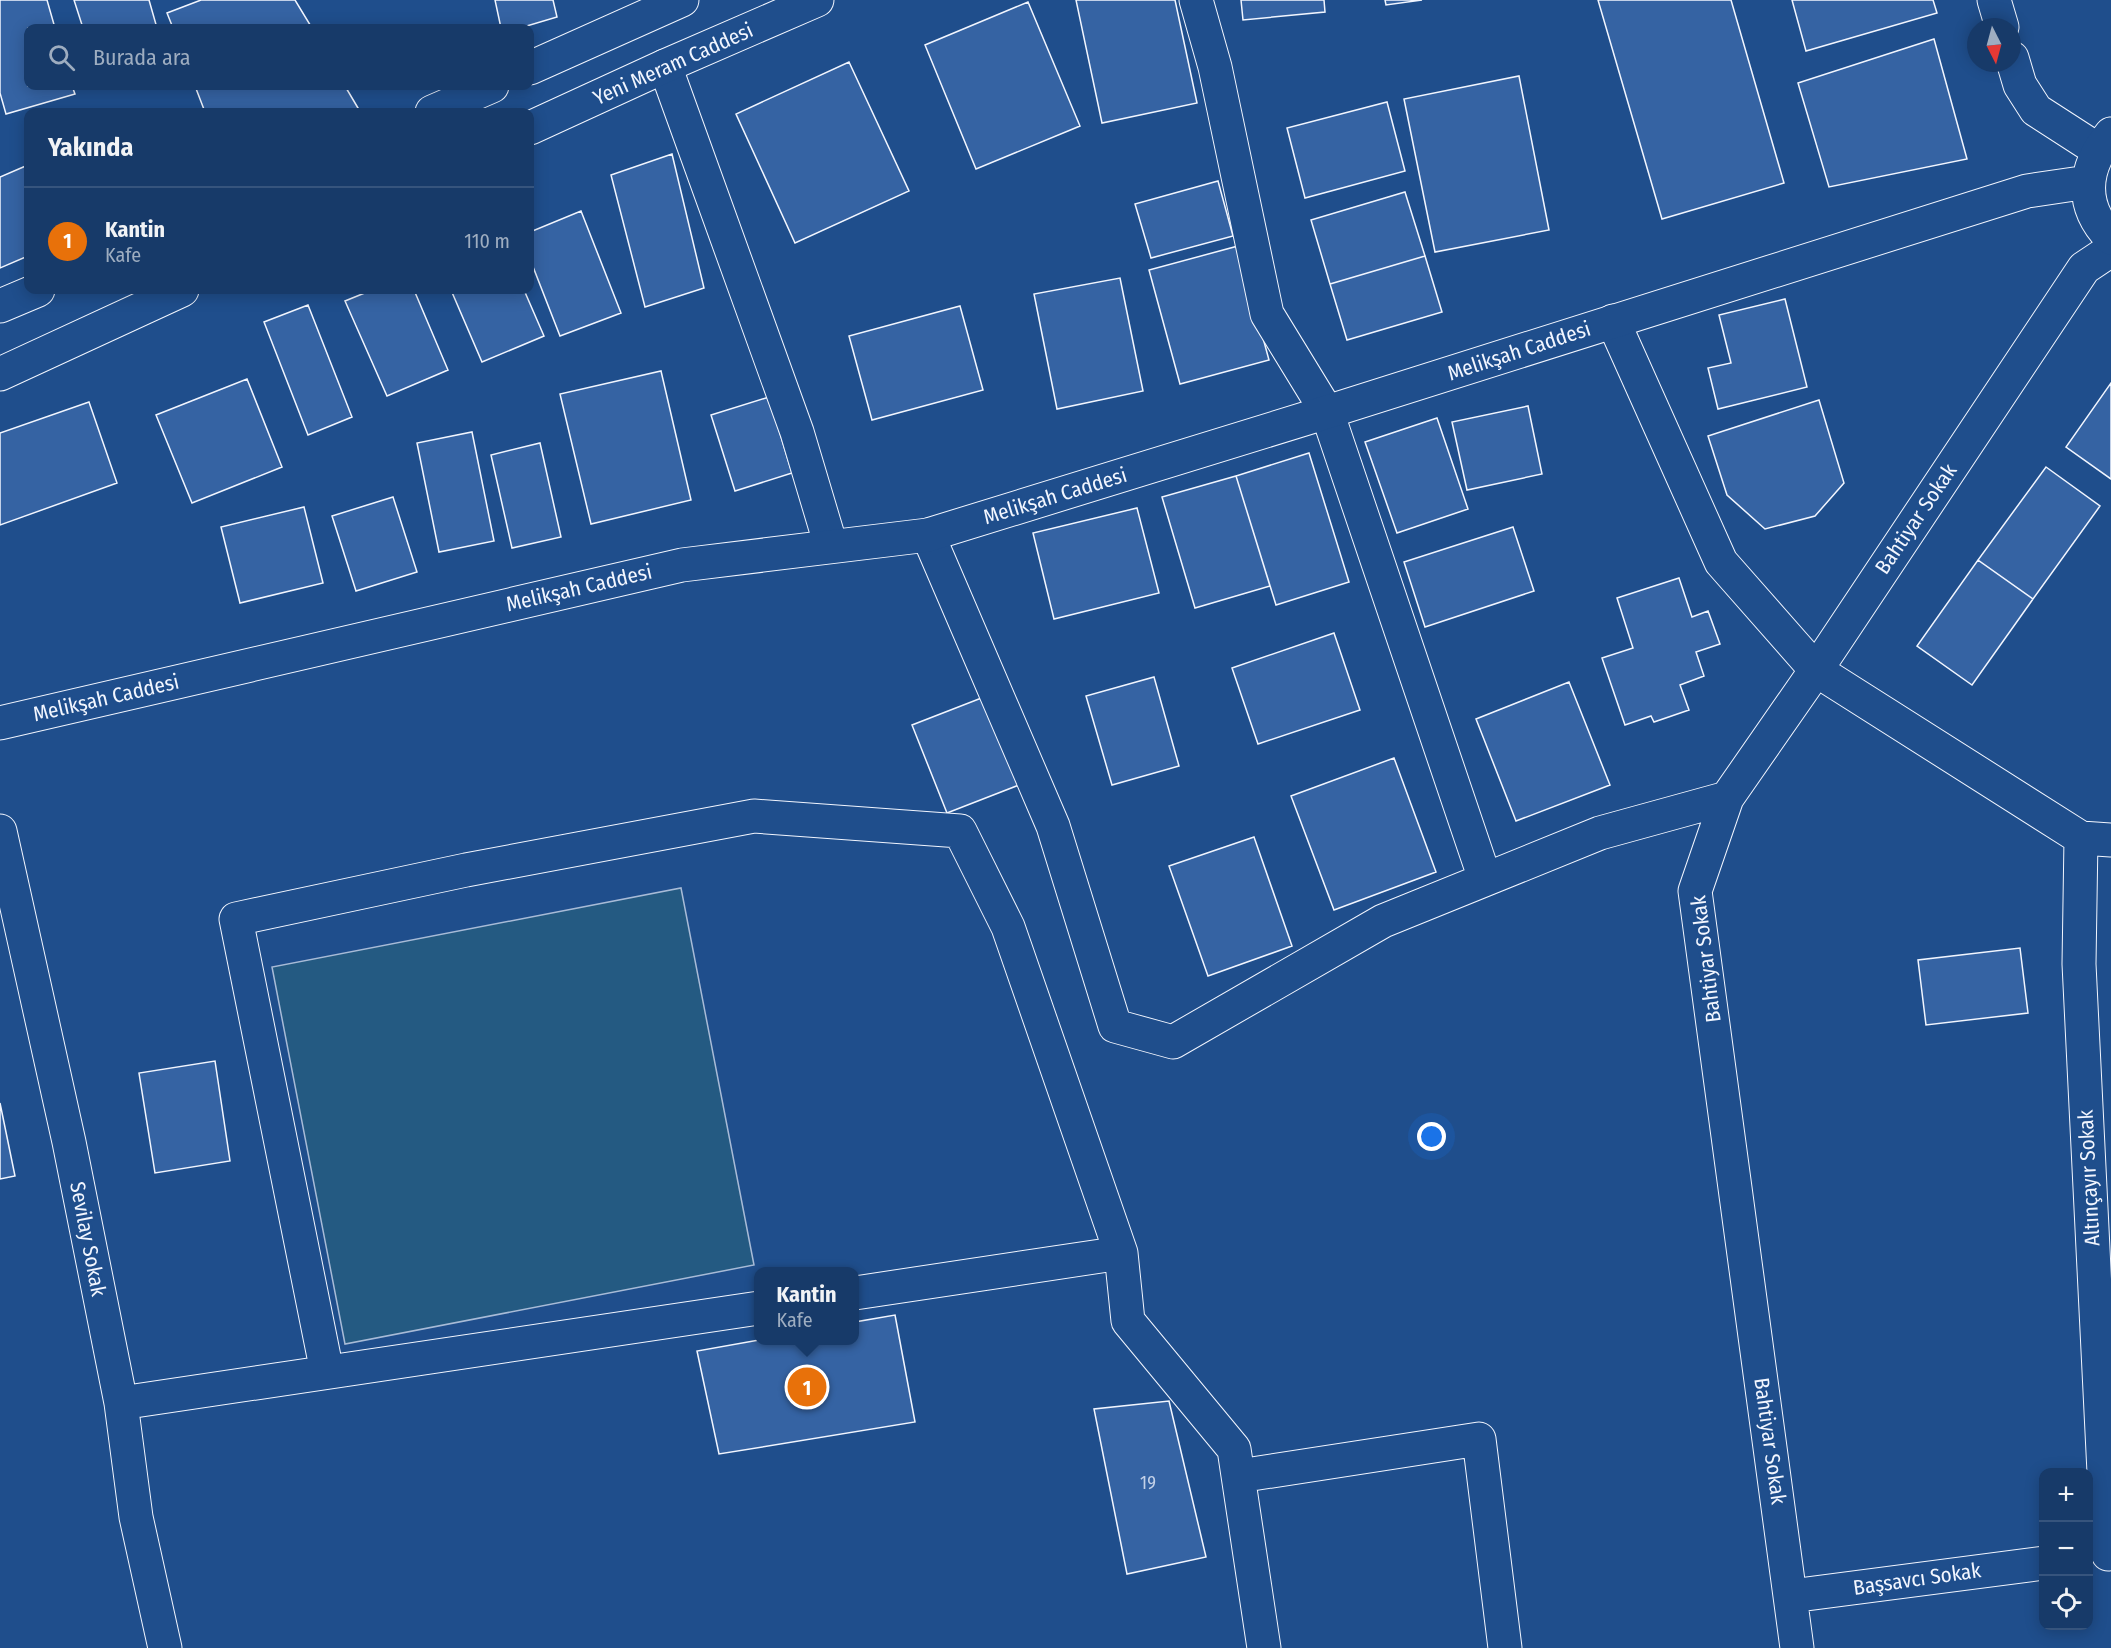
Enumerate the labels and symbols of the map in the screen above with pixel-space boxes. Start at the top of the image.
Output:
street label: Yeni Meram Caddesi [589,17,757,111]
north arrow [1967,18,2021,72]
street label: Melikşah Caddesi [1444,316,1594,386]
street label: Bahtiyar Sokak [1870,459,1963,579]
street label: Melikşah Caddesi [980,462,1130,530]
street label: Melikşah Caddesi [504,559,654,617]
street label: Melikşah Caddesi [31,669,181,727]
street label: Bahtiyar Sokak [1685,894,1727,1024]
street label: Altınçayır Sokak [2072,1109,2106,1247]
your location [1417,1122,1446,1151]
street label: Sevilay Sokak [64,1180,112,1299]
pin: 1 [788,1364,826,1410]
street label: Bahtiyar Sokak [1748,1376,1792,1506]
house number: 19 [1140,1472,1156,1494]
street label: Başsavcı Sokak [1851,1557,1983,1601]

